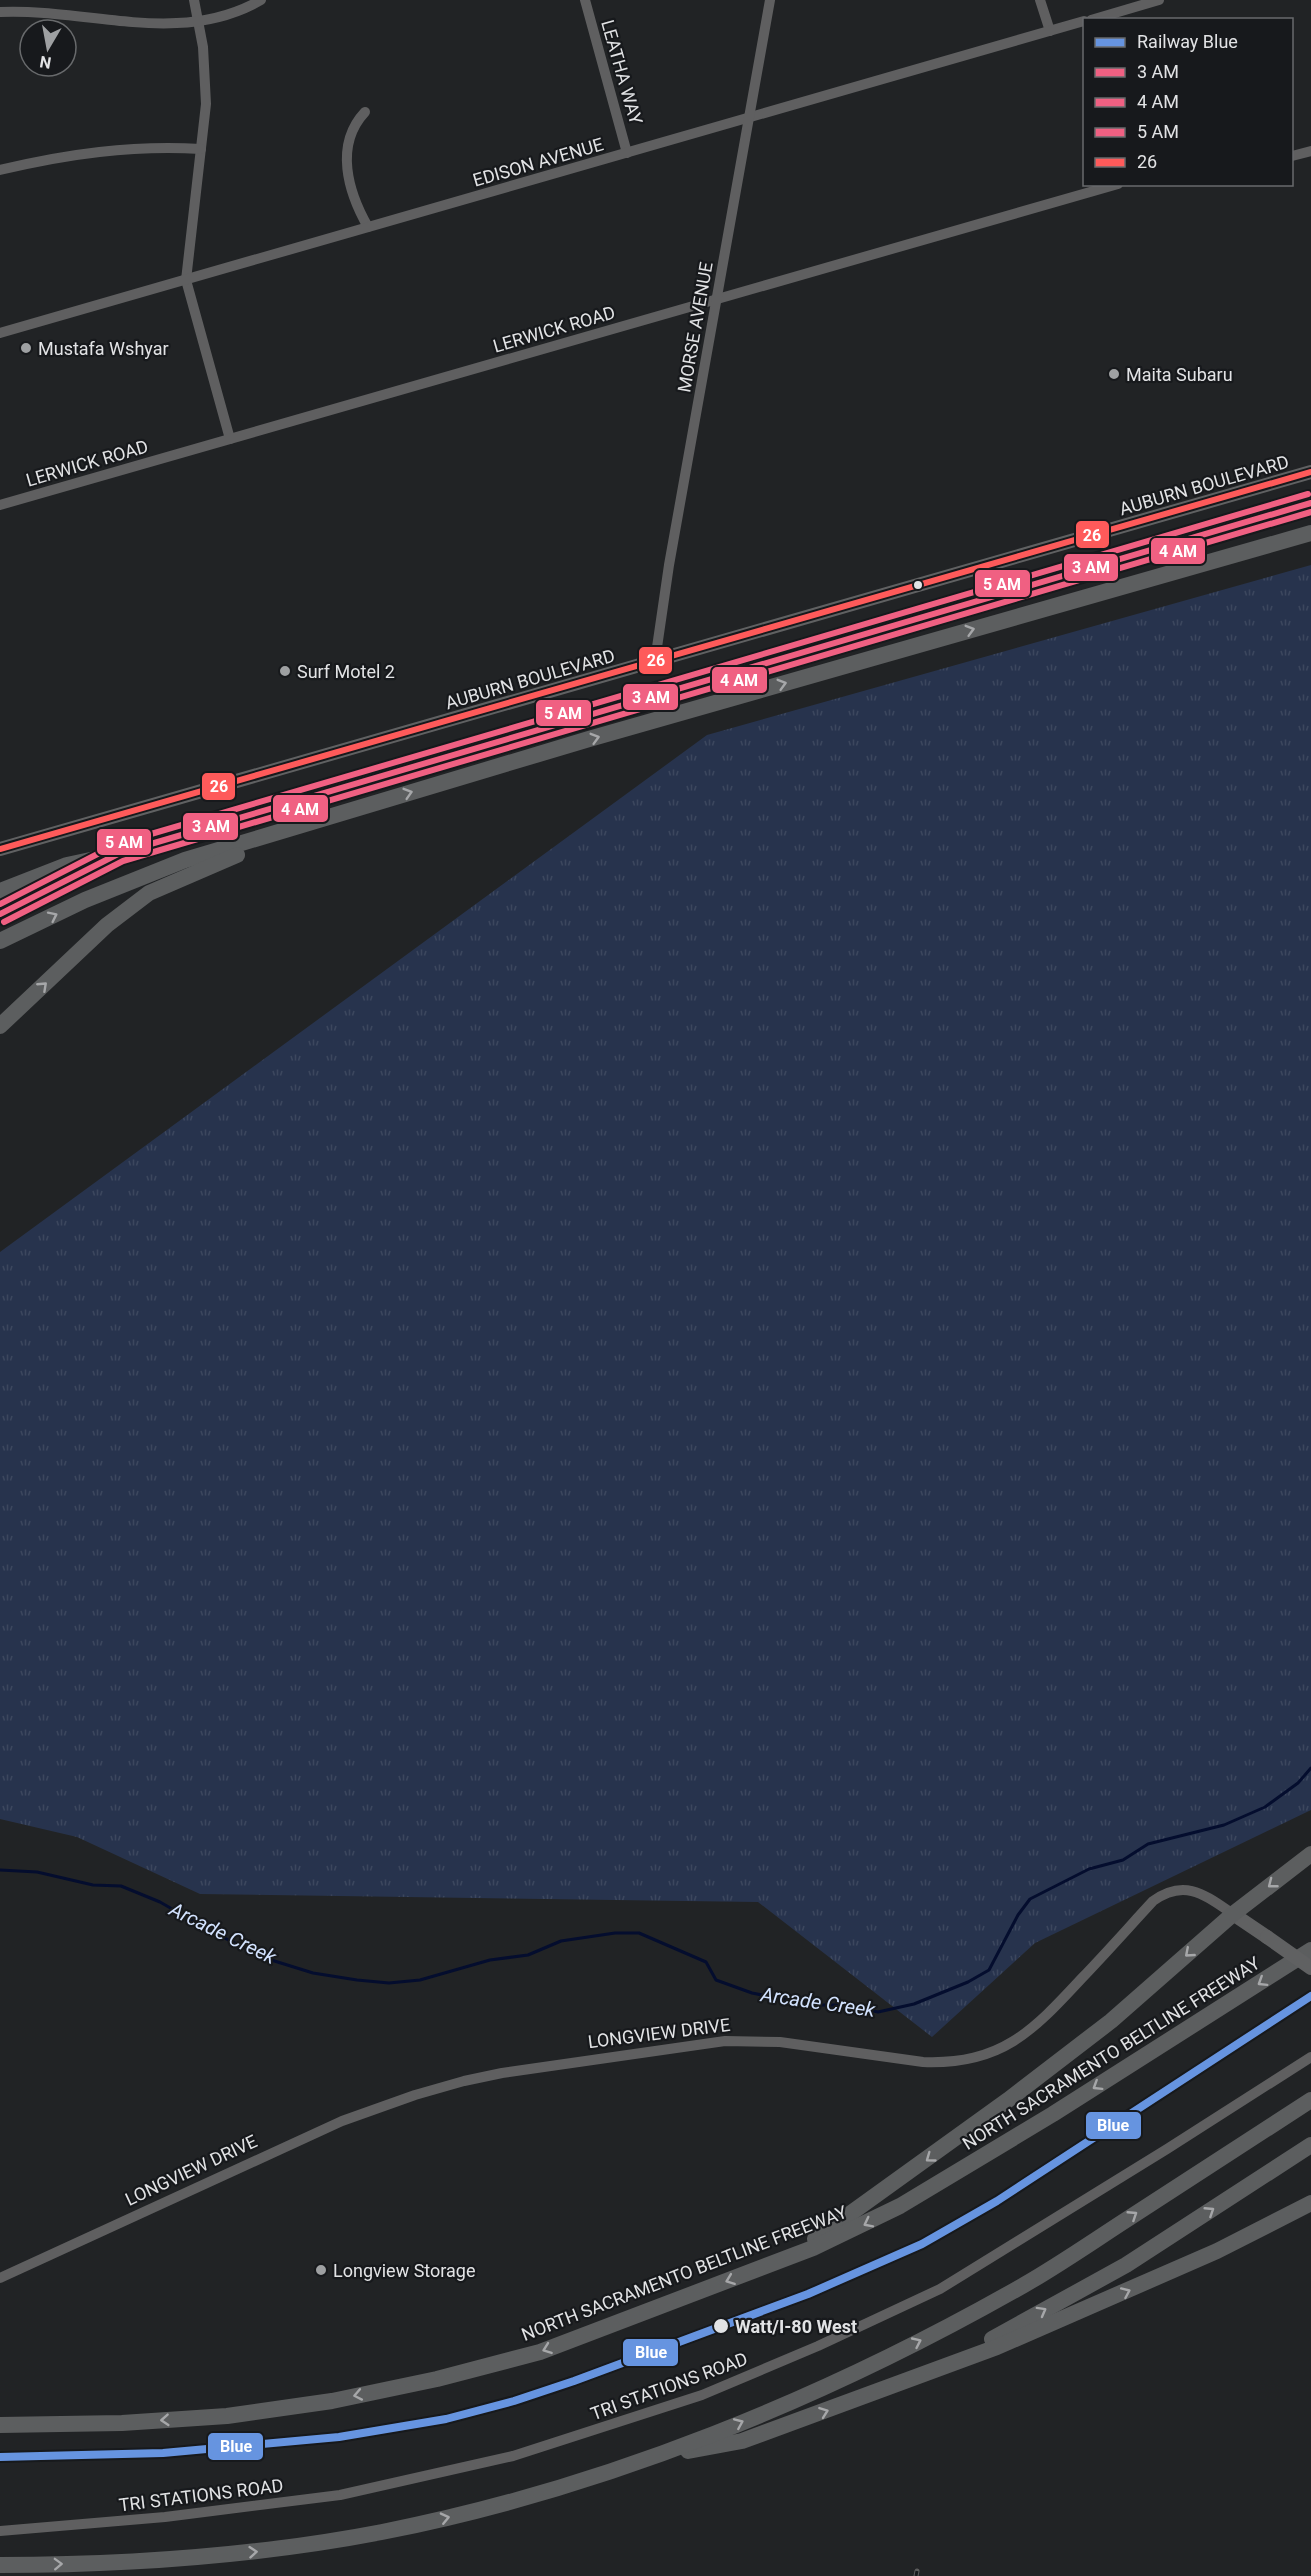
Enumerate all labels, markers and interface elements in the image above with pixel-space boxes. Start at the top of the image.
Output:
street label: LEATHA WAY [597,17,647,127]
north arrow [18,18,78,78]
legend [1083,18,1293,186]
text: Railway Blue [1137,31,1238,52]
text: N [38,52,53,73]
text: 3 AM [1137,61,1179,82]
text: 4 AM [1137,91,1179,112]
text: 5 AM [1137,121,1179,142]
street label: EDISON AVENUE [470,133,606,191]
text: 26 [1137,151,1157,172]
street label: MORSE AVENUE [673,260,717,394]
street label: LERWICK ROAD [490,302,618,356]
place label: Mustafa Wshyar [38,338,169,359]
marker: Mustafa Wshyar [19,341,33,355]
place label: Maita Subaru [1126,364,1233,385]
marker: Maita Subaru [1107,367,1121,381]
street label: LERWICK ROAD [23,436,151,490]
street label: AUBURN BOULEVARD [1117,451,1291,519]
line badge: 26 [1075,520,1110,549]
text: 26 [1083,526,1101,545]
line badge: 4 AM [1150,537,1206,565]
text: 4 AM [1159,542,1197,561]
line badge: 3 AM [1063,553,1119,582]
text: 3 AM [1072,558,1110,577]
line badge: 5 AM [974,569,1031,598]
text: 5 AM [983,575,1021,594]
unlabelled marker [912,579,924,591]
one-way arrow [965,624,975,637]
street label: AUBURN BOULEVARD [443,645,617,713]
line badge: 26 [638,646,673,675]
text: 26 [647,651,665,670]
place label: Surf Motel 2 [297,661,395,682]
marker: Surf Motel 2 [278,664,292,678]
line badge: 4 AM [711,666,768,694]
text: 4 AM [720,671,758,690]
one-way arrow [777,678,787,691]
line badge: 3 AM [622,683,679,711]
text: 3 AM [632,688,670,707]
line badge: 5 AM [535,699,592,727]
text: 5 AM [544,704,582,723]
one-way arrow [590,732,600,745]
line badge: 26 [201,772,236,801]
text: 26 [210,777,228,796]
one-way arrow [402,788,413,800]
line badge: 4 AM [272,794,329,823]
text: 4 AM [281,800,319,819]
line badge: 3 AM [182,812,239,841]
text: 3 AM [192,817,230,836]
line badge: 5 AM [96,828,152,856]
text: 5 AM [105,833,143,852]
one-way arrow [46,911,57,923]
one-way arrow [36,982,46,993]
one-way arrow [1267,1877,1278,1888]
water label: Arcade Creek [165,1897,281,1970]
one-way arrow [1185,1946,1196,1957]
street label: NORTH SACRAMENTO BELTLINE FREEWAY [958,1952,1264,2154]
one-way arrow [1257,1974,1268,1985]
water label: Arcade Creek [758,1982,878,2022]
street label: LONGVIEW DRIVE [587,2014,731,2052]
one-way arrow [1093,2079,1103,2091]
line badge: Blue [1085,2111,1142,2140]
text: Blue [1097,2116,1129,2135]
street label: LONGVIEW DRIVE [122,2130,260,2210]
one-way arrow [925,2151,936,2162]
street label: NORTH SACRAMENTO BELTLINE FREEWAY [518,2201,850,2345]
one-way arrow [1203,2207,1214,2218]
one-way arrow [1126,2211,1137,2222]
one-way arrow [863,2215,874,2227]
place label: Longview Storage [333,2260,476,2281]
marker: Longview Storage [314,2263,328,2277]
one-way arrow [725,2273,736,2285]
one-way arrow [1120,2287,1131,2299]
one-way arrow [1036,2307,1047,2318]
place label: Watt/I-80 West [735,2316,857,2337]
marker: Watt/I-80 West [712,2317,730,2335]
one-way arrow [910,2337,921,2349]
line badge: Blue [622,2338,679,2367]
one-way arrow [542,2342,553,2355]
text: Blue [635,2343,667,2362]
street label: TRI STATIONS ROAD [588,2348,750,2424]
one-way arrow [353,2388,363,2401]
one-way arrow [818,2406,828,2419]
one-way arrow [160,2414,169,2427]
one-way arrow [733,2418,744,2430]
line badge: Blue [207,2432,264,2461]
text: Blue [220,2437,252,2456]
street label: TRI STATIONS ROAD [118,2474,284,2516]
one-way arrow [440,2512,450,2525]
one-way arrow [248,2546,258,2559]
one-way arrow [54,2558,63,2570]

